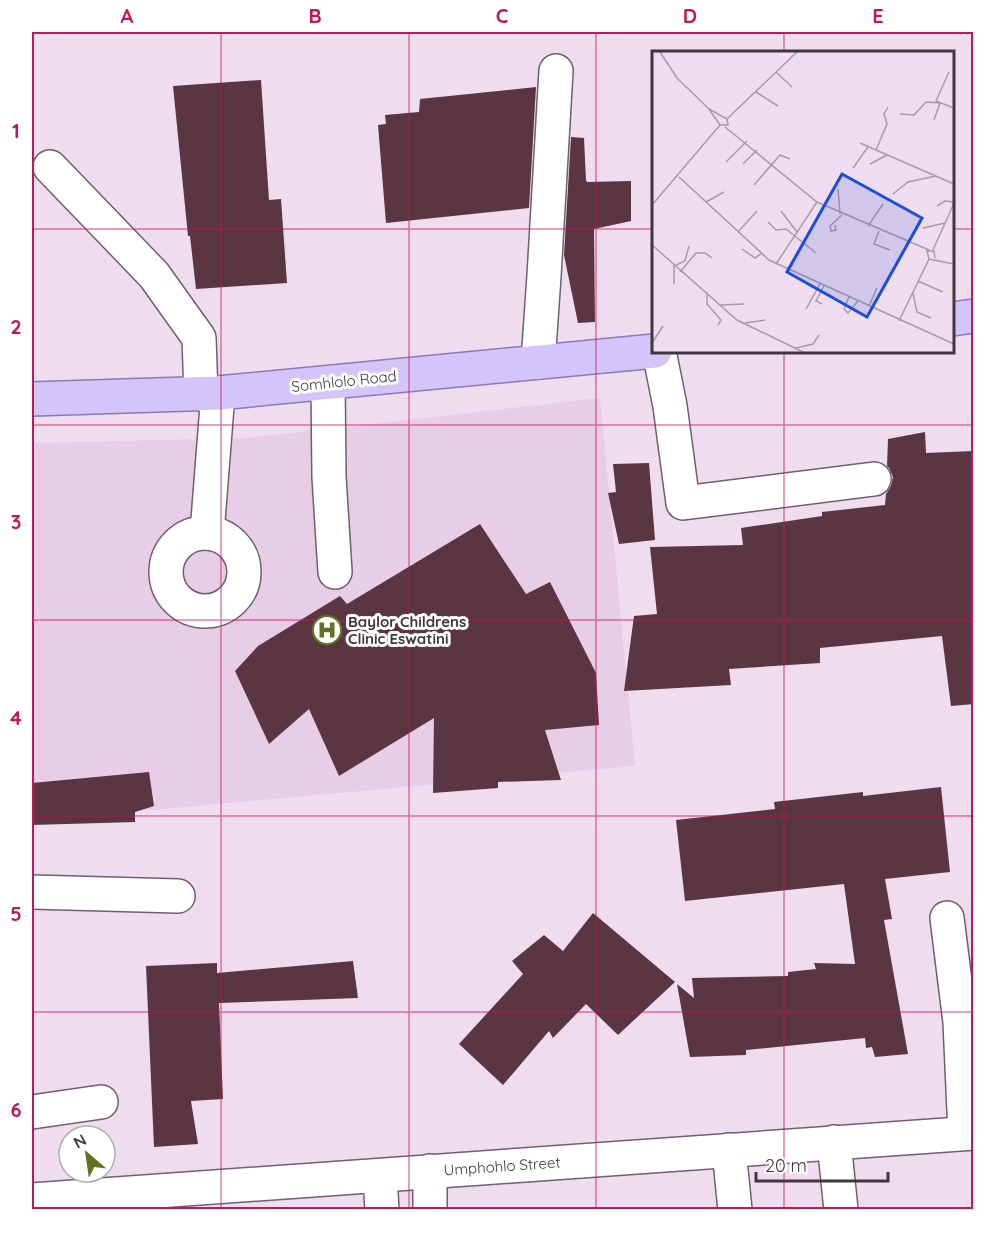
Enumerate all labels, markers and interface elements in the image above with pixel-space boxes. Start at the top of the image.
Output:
text: A [121,3,134,28]
text: B [308,3,322,28]
text: C [496,3,509,28]
text: D [683,3,697,28]
text: E [872,3,884,28]
inset map [652,51,954,352]
text: 1 [12,118,20,143]
text: 2 [10,314,22,339]
street label: Somhlolo Road [290,366,398,396]
text: 3 [11,509,21,534]
place label: Baylor Childrens Clinic Eswatini [348,612,466,648]
hospital icon: Baylor Childrens Clinic Eswatini [311,614,343,646]
text: 4 [10,705,22,730]
text: 5 [10,901,22,926]
text: 6 [10,1097,22,1122]
north arrow [57,1124,117,1184]
text: N [70,1129,90,1152]
scale bar [756,1145,888,1183]
street label: Umphohlo Street [443,1152,561,1180]
text: 20 m [765,1154,807,1177]

